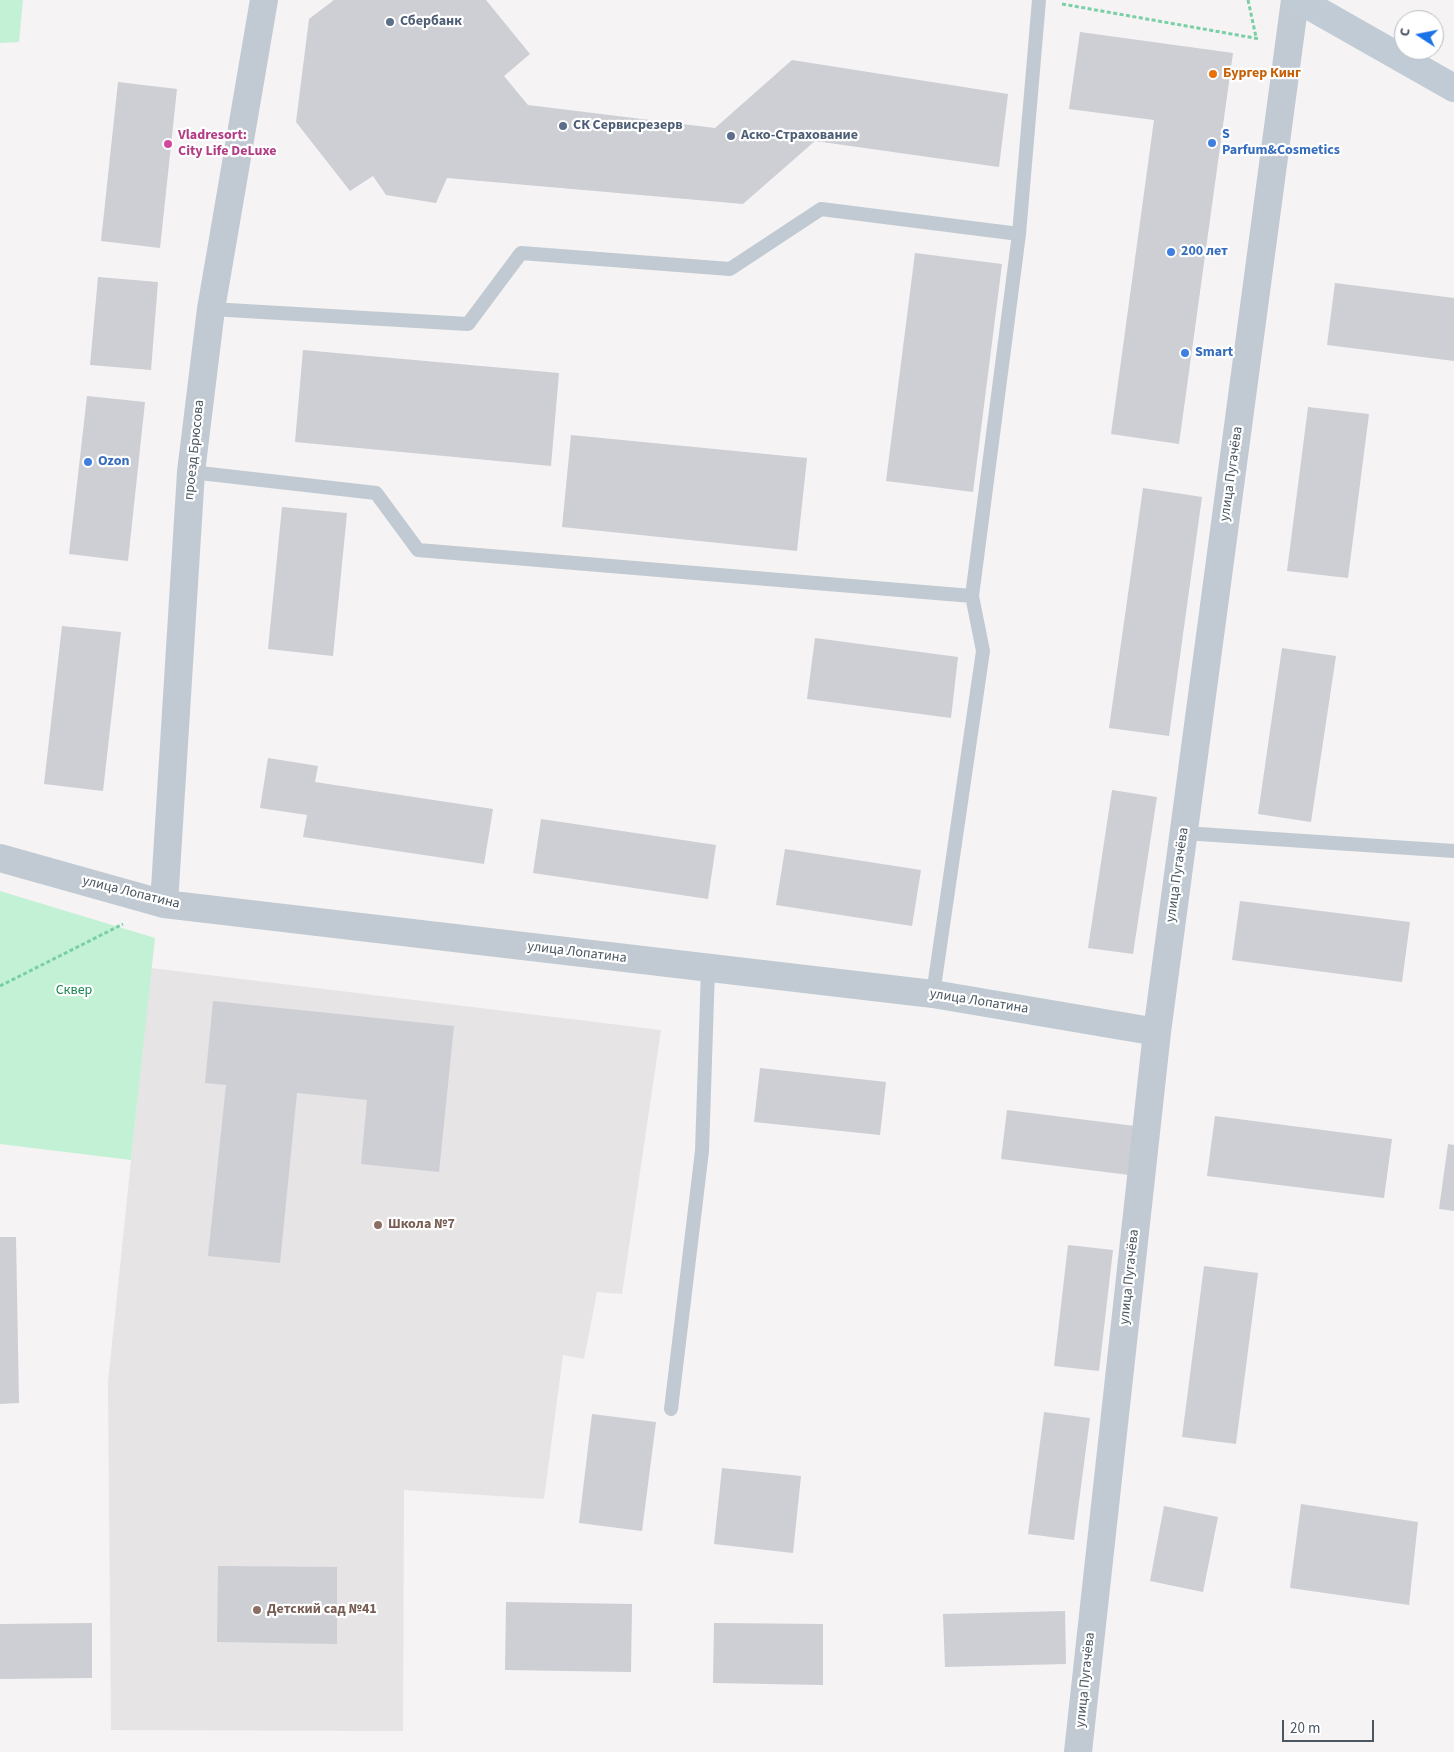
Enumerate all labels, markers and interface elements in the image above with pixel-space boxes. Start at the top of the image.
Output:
north arrow [1394,10,1444,60]
place label: Сбербанк [400,14,462,30]
marker: Сбербанк [384,16,396,28]
text: С [1395,26,1416,38]
place label: Бургер Кинг [1223,66,1301,82]
marker: Бургер Кинг [1207,68,1219,80]
place label: СК Сервисрезерв [573,118,683,134]
marker: СК Сервисрезерв [557,120,569,132]
place label: S Parfum&Cosmetics [1222,127,1340,160]
place label: Vladresort: City Life DeLuxe [178,128,277,160]
place label: Аско-Страхование [741,128,858,144]
marker: Аско-Страхование [725,130,737,142]
marker: S Parfum&Cosmetics [1206,137,1218,149]
marker: Vladresort: City Life DeLuxe [162,138,174,150]
place label: 200 лет [1181,244,1228,260]
marker: 200 лет [1165,246,1177,258]
place label: Smart [1195,345,1233,361]
marker: Smart [1179,347,1191,359]
street label: проезд Брюсова [181,399,209,501]
street label: улица Пугачёва [1217,425,1247,523]
place label: Ozon [98,454,129,470]
marker: Ozon [82,456,94,468]
street label: улица Пугачёва [1163,826,1193,924]
street label: улица Лопатина [81,873,181,913]
street label: улица Лопатина [526,939,628,967]
park label: Сквер [56,983,92,999]
street label: улица Лопатина [928,986,1030,1018]
place label: Школа №7 [388,1217,455,1233]
marker: Школа №7 [372,1219,384,1231]
street label: улица Пугачёва [1117,1229,1143,1325]
place label: Детский сад №41 [267,1602,377,1618]
marker: Детский сад №41 [251,1604,263,1616]
street label: улица Пугачёва [1073,1632,1099,1728]
scale bar [1284,1710,1376,1742]
text: 20 m [1290,1718,1320,1739]

